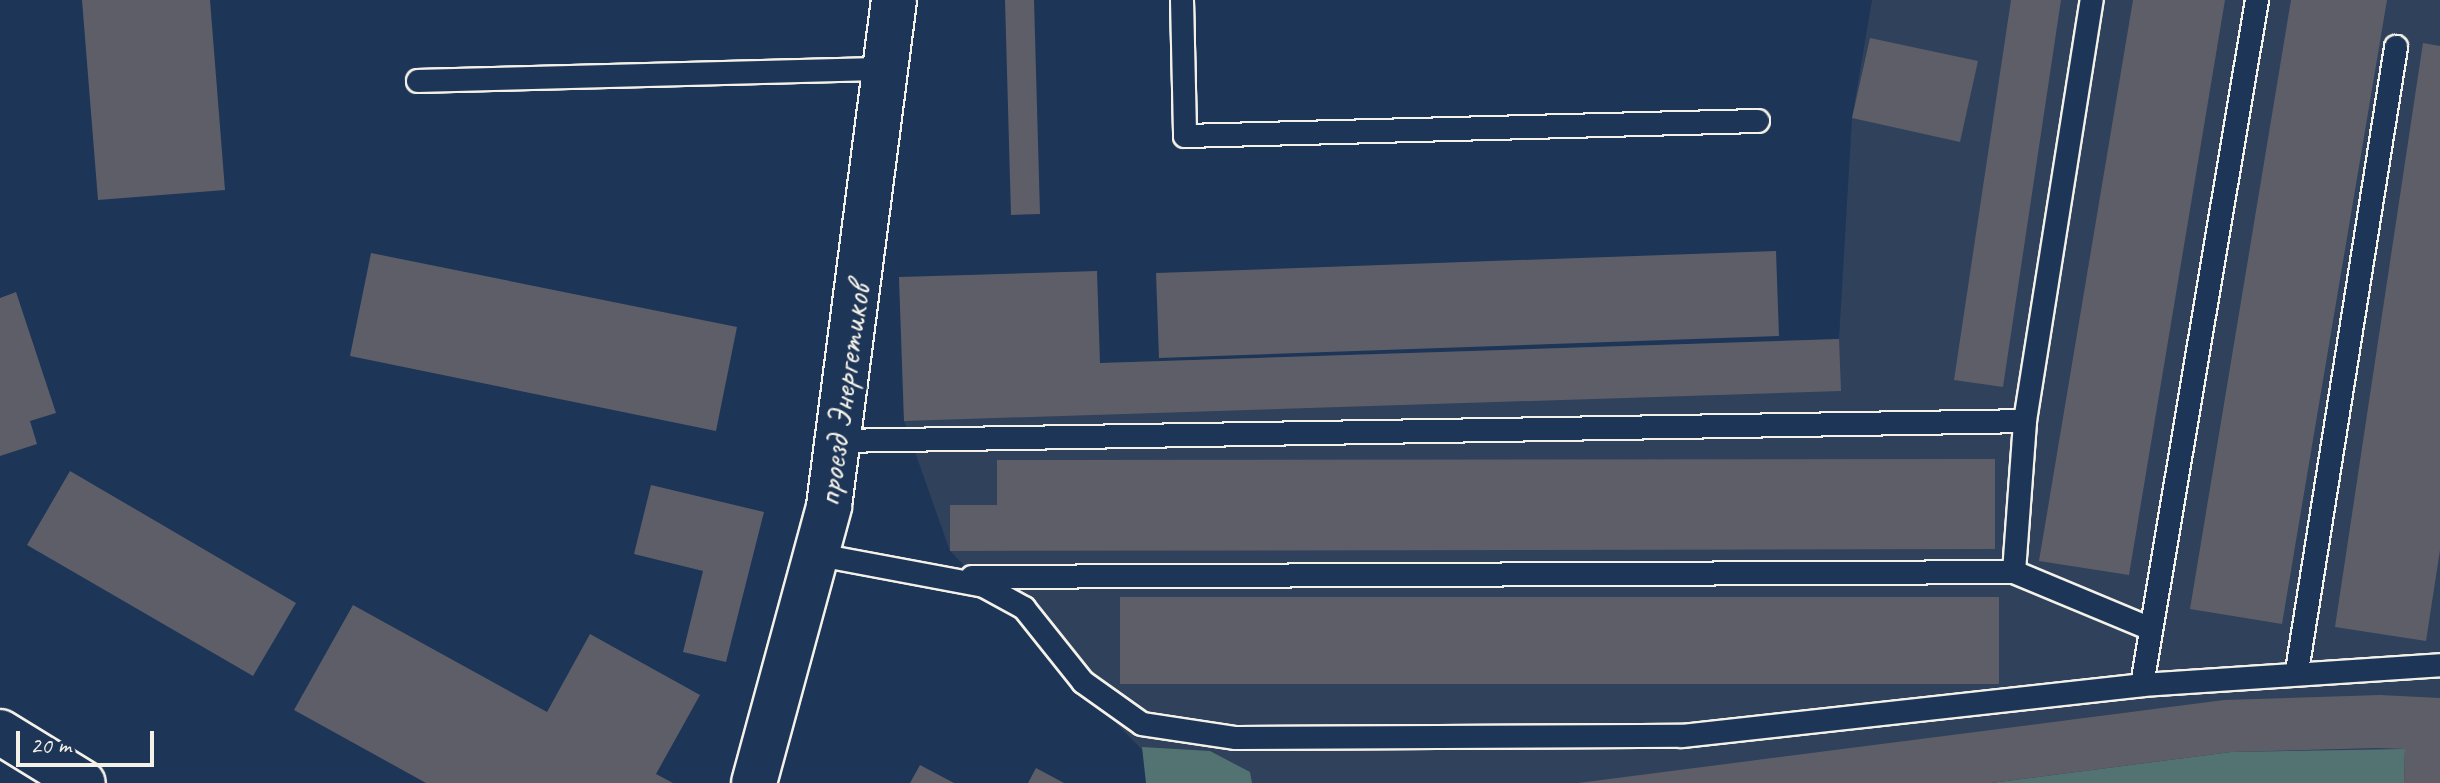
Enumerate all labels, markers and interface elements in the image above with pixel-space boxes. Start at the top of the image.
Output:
street label: проезд Энергетиков [808,285,878,505]
scale bar [20,715,158,765]
text: 20 m [30,730,71,760]

